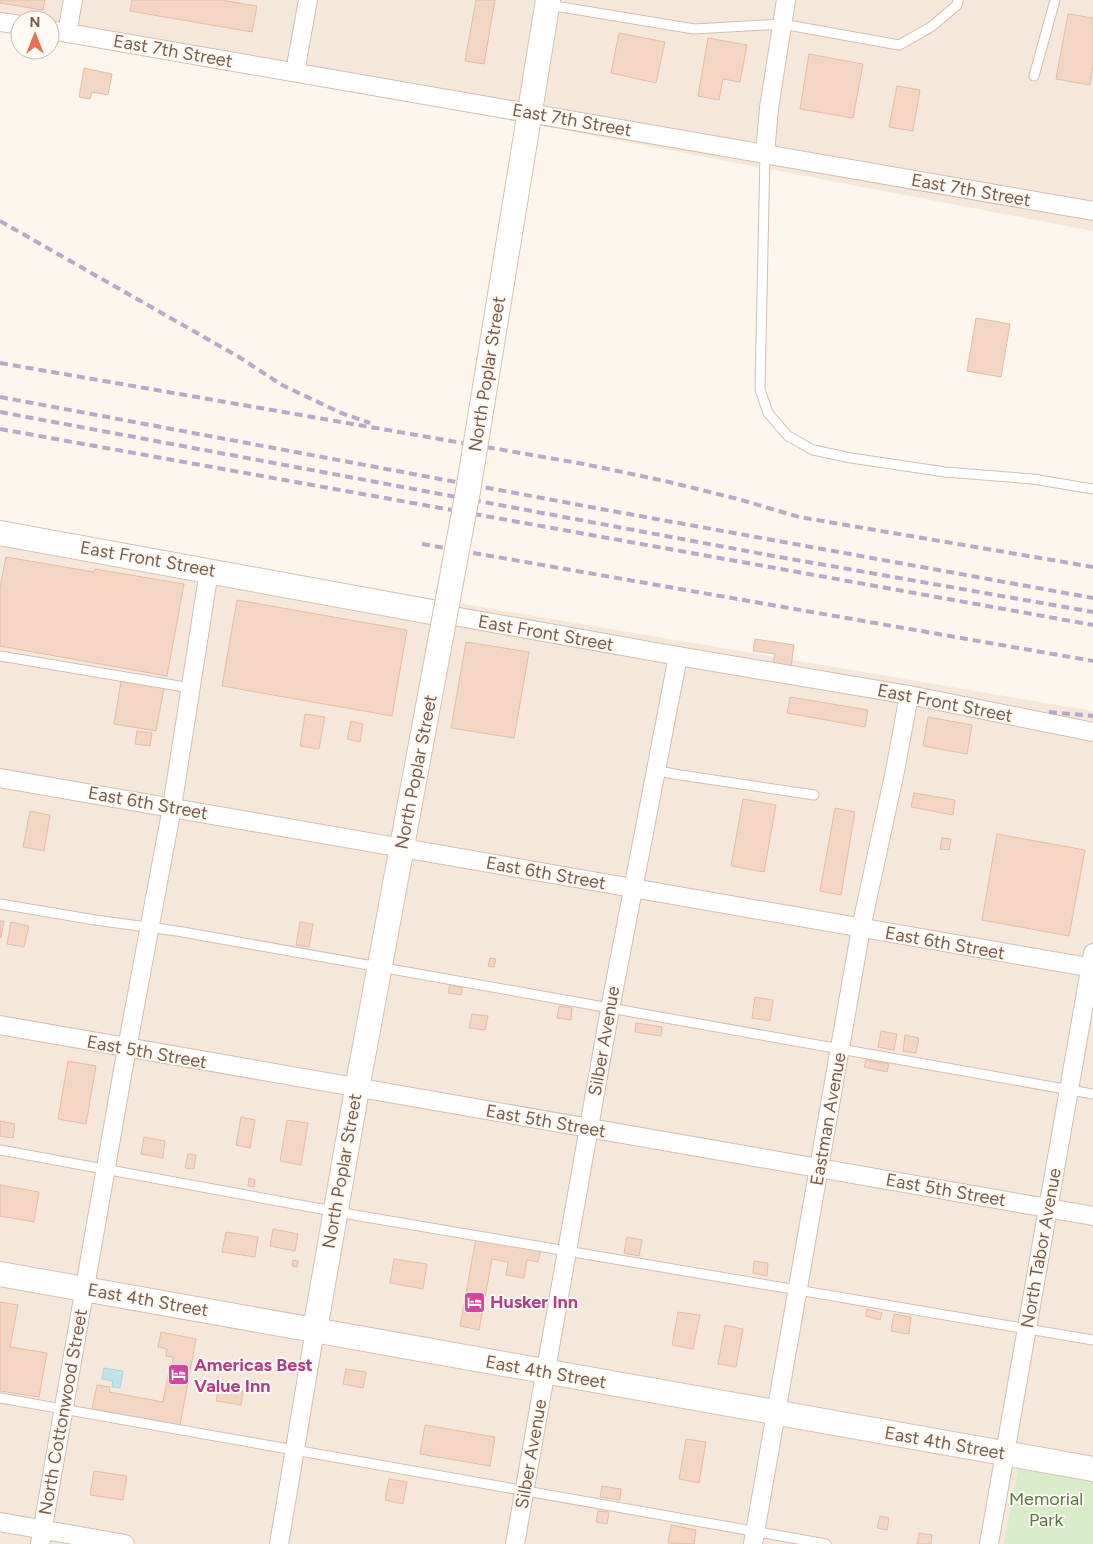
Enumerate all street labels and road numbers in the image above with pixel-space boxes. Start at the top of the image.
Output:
street label: East 7th Street [112,30,235,72]
street label: East 7th Street [511,99,634,141]
street label: East 7th Street [910,169,1033,211]
street label: North Poplar Street [464,294,510,453]
street label: East Front Street [78,536,218,582]
street label: East Front Street [476,610,616,656]
street label: East Front Street [876,679,1015,727]
street label: North Poplar Street [390,693,442,851]
street label: East 6th Street [86,782,210,824]
street label: East 6th Street [484,852,608,894]
street label: East 6th Street [883,922,1007,964]
street label: Silber Avenue [584,984,624,1098]
street label: East 5th Street [85,1031,209,1073]
street label: Eastman Avenue [805,1051,851,1187]
street label: North Poplar Street [318,1092,367,1250]
street label: East 5th Street [484,1100,608,1142]
street label: North Tabor Avenue [1016,1166,1066,1330]
street label: East 5th Street [884,1169,1008,1211]
street label: East 4th Street [86,1279,210,1321]
street label: North Cottonwood Street [34,1307,92,1517]
street label: East 4th Street [484,1351,608,1393]
street label: Silber Avenue [511,1397,551,1511]
street label: East 4th Street [883,1422,1007,1464]

